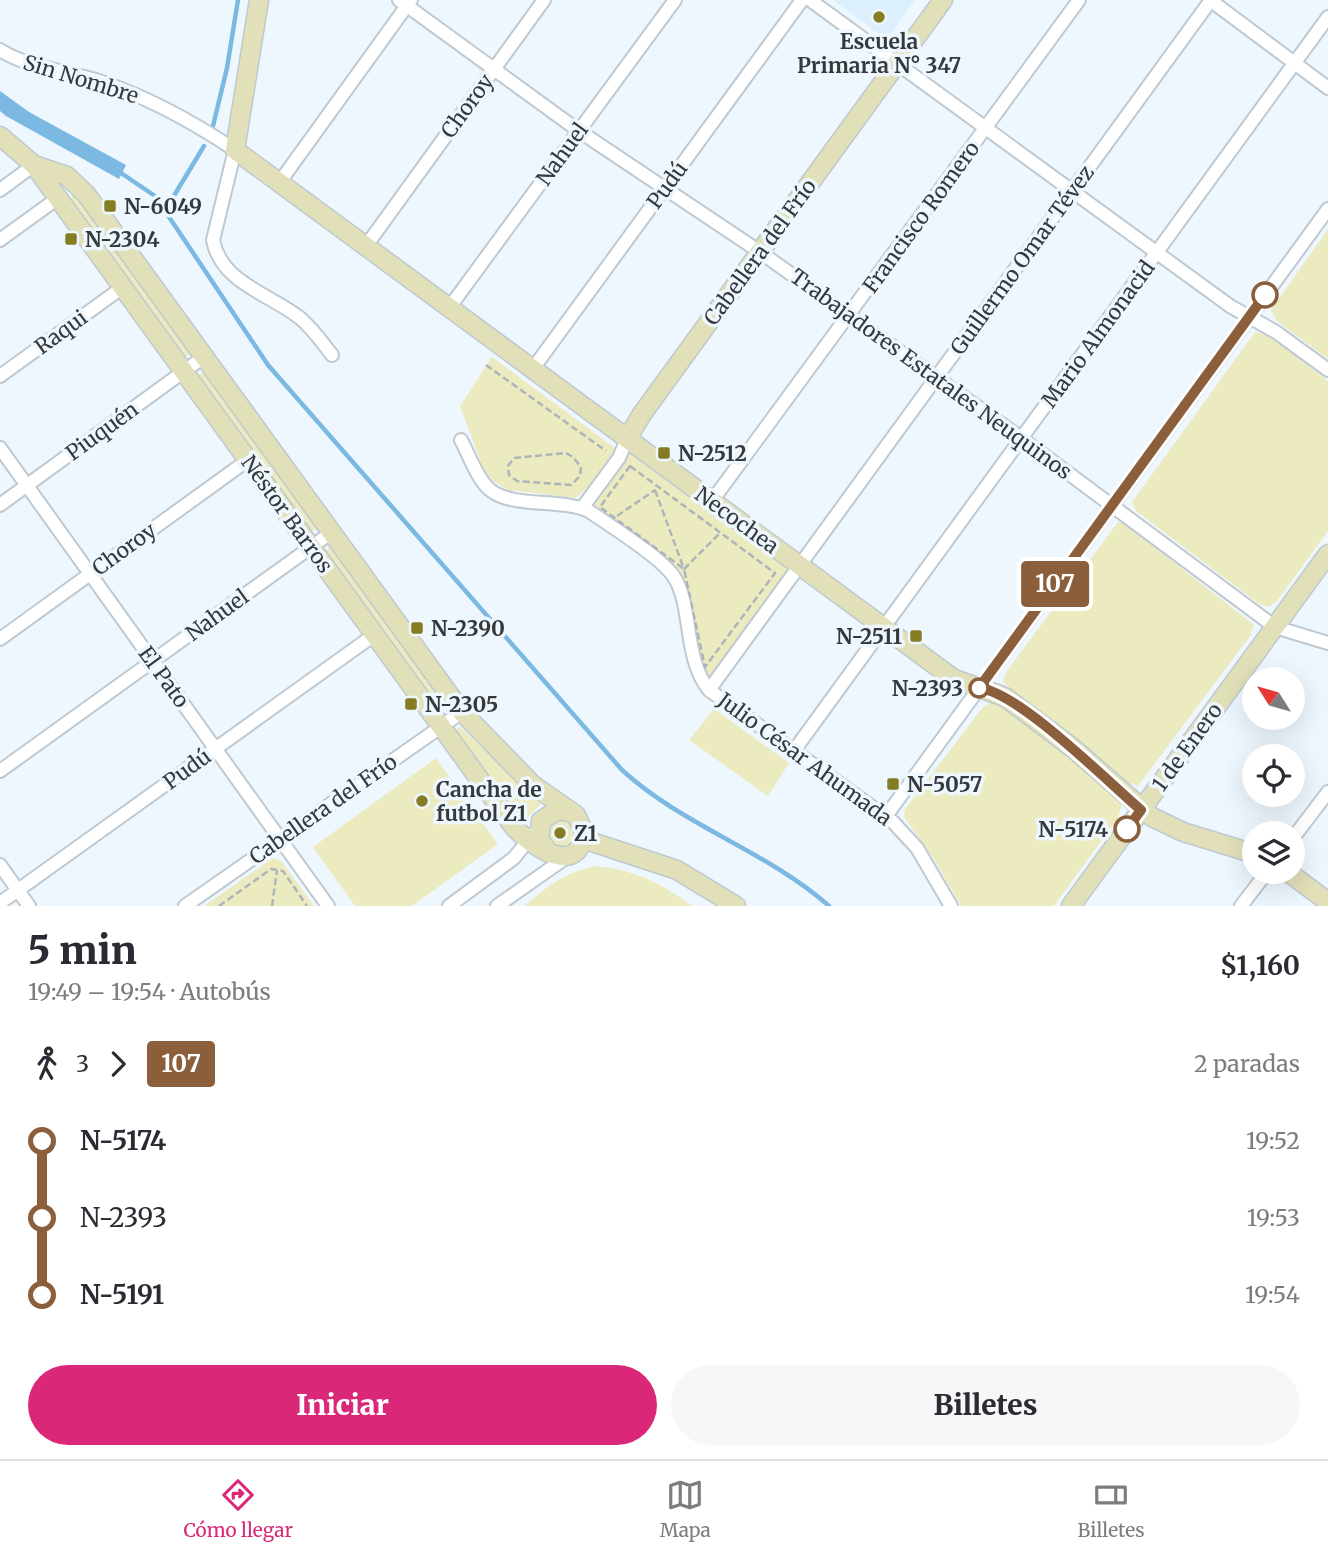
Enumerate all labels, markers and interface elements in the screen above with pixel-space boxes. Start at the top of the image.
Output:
marker: Escuela Primaria N° 347 [871,9,887,25]
place label: Escuela Primaria N° 347 [797,28,961,79]
street label: Sin Nombre [20,49,142,109]
street label: Choroy [435,68,500,143]
street label: Nahuel [530,117,594,191]
street label: Francisco Romero [857,136,985,298]
street label: Pudú [641,156,693,214]
street label: Guillermo Omar Tévez [944,160,1100,360]
street label: Cabellera del Frío [698,174,822,330]
place label: N-6049 [124,193,202,220]
marker: N-6049 [102,198,118,214]
place label: N-2304 [85,226,160,253]
marker: N-2304 [63,231,79,247]
street label: Mario Almonacid [1036,255,1161,413]
street label: Trabajadores Estatales Neuquinos [785,263,1077,485]
unlabelled marker [1252,282,1278,308]
street label: Raqui [29,304,93,360]
street label: Piuquén [60,396,144,466]
place label: N-2512 [678,440,747,467]
marker: N-2512 [656,445,672,461]
street label: Néstor Barros [235,450,339,578]
street label: Necochea [690,481,784,559]
street label: Choroy [87,516,162,581]
line badge: 107 [1015,561,1095,607]
text: 107 [1035,568,1075,599]
street label: Nahuel [180,583,254,647]
place label: N-2390 [431,615,505,642]
marker: N-2390 [409,620,425,636]
place label: N-2511 [836,623,902,650]
marker: N-2511 [908,628,924,644]
street label: El Pato [133,641,195,713]
north arrow [1242,667,1306,730]
map controls [1242,667,1305,884]
place label: N-2393 [892,675,963,702]
marker: N-2393 [969,678,989,698]
street label: Julio César Ahumada [712,686,898,831]
place label: N-2305 [425,691,498,718]
marker: N-2305 [403,696,419,712]
street label: 1 de Enero [1146,698,1228,796]
street label: Pudú [158,743,216,795]
button: locate [1242,744,1305,807]
street label: Cabellera del Frío [244,748,402,870]
place label: N-5057 [907,771,982,798]
place label: Cancha de futbol Z1 [436,776,542,827]
marker: N-5057 [885,776,901,792]
marker: Cancha de futbol Z1 [414,793,430,809]
place label: N-5174 [1038,816,1108,843]
marker: N-5174 [1114,816,1140,842]
place label: Z1 [574,820,598,847]
button: layers [1242,821,1305,884]
marker: Z1 [552,825,568,841]
text: 5 min [28,927,137,974]
text: $1,160 [1220,949,1300,982]
text: 19:49 – 19:54 · Autobús [28,977,271,1006]
icon: walk [28,1045,66,1083]
icon: forward [99,1045,137,1083]
text: 107 [161,1048,201,1079]
text: 3 [76,1049,89,1078]
text: 2 paradas [1194,1049,1300,1078]
text: N-5174 [80,1124,166,1157]
text: 19:52 [1246,1126,1300,1155]
text: N-2393 [80,1201,167,1234]
text: 19:53 [1247,1203,1300,1232]
text: N-5191 [80,1278,164,1311]
text: 19:54 [1245,1280,1300,1309]
button: Iniciar [28,1365,657,1445]
button: Billetes [671,1365,1300,1445]
tab: Cómo llegar [183,1476,293,1542]
tab: Mapa [660,1476,711,1542]
tab: Billetes [1078,1476,1145,1542]

